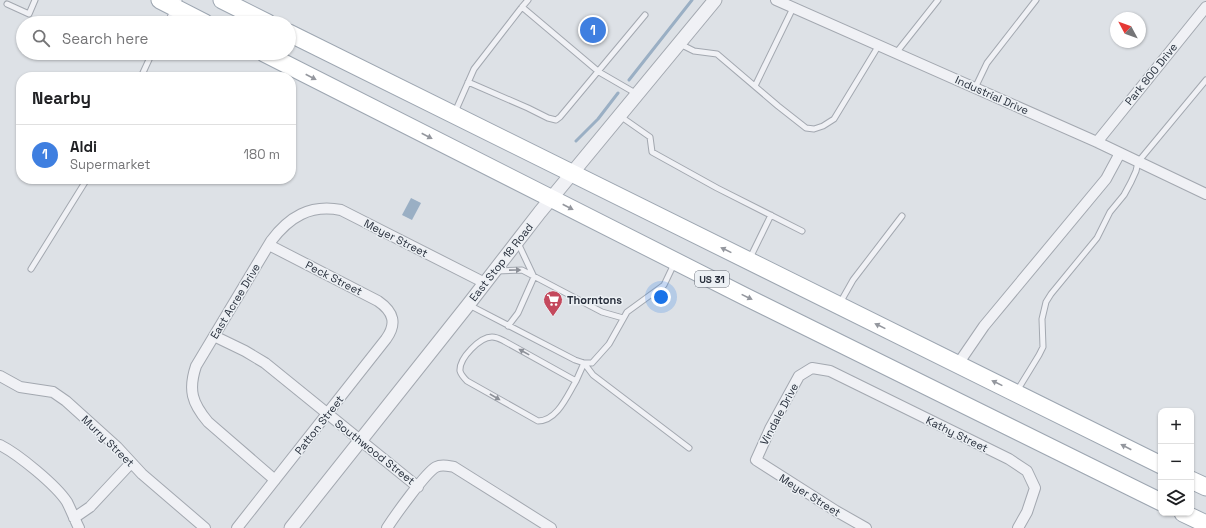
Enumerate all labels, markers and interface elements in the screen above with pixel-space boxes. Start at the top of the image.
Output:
north arrow [1110,12,1146,48]
pin: 1 [580,15,606,45]
search box [16,16,296,60]
icon: search [30,27,52,49]
text: Search here [62,29,148,48]
street label: Park 800 Drive [1122,40,1180,108]
street label: Industrial Drive [953,73,1031,117]
one-way arrow [306,74,317,80]
text: Nearby [32,87,91,109]
one-way arrow [421,133,433,139]
text: Aldi [70,137,97,156]
text: 1 [42,146,48,163]
text: 180 m [244,146,280,163]
text: Supermarket [70,156,151,173]
one-way arrow [562,204,574,210]
street label: Meyer Street [362,216,430,260]
street label: East Stop 18 Road [466,220,536,304]
one-way arrow [720,247,732,253]
street label: Peck Street [303,258,365,298]
street label: East Acree Drive [207,261,263,341]
one-way arrow [509,267,521,274]
road number: US 31 [695,271,729,287]
your location [651,287,671,307]
supermarket icon: Thorntons [542,289,564,317]
place label: Thorntons [567,293,622,307]
one-way arrow [741,294,753,300]
one-way arrow [875,323,886,329]
one-way arrow [518,349,529,356]
one-way arrow [992,380,1003,386]
street label: Vindale Drive [757,381,801,447]
street label: Patton Street [292,393,346,457]
one-way arrow [489,394,501,401]
map controls [1158,408,1194,516]
button: + [1158,408,1194,444]
street label: Murry Street [79,412,137,470]
street label: Kathy Street [924,413,990,455]
street label: Southwood Street [332,416,418,488]
one-way arrow [1120,444,1132,451]
button: − [1158,444,1194,480]
street label: Meyer Street [777,471,843,519]
button: layers [1158,480,1194,516]

